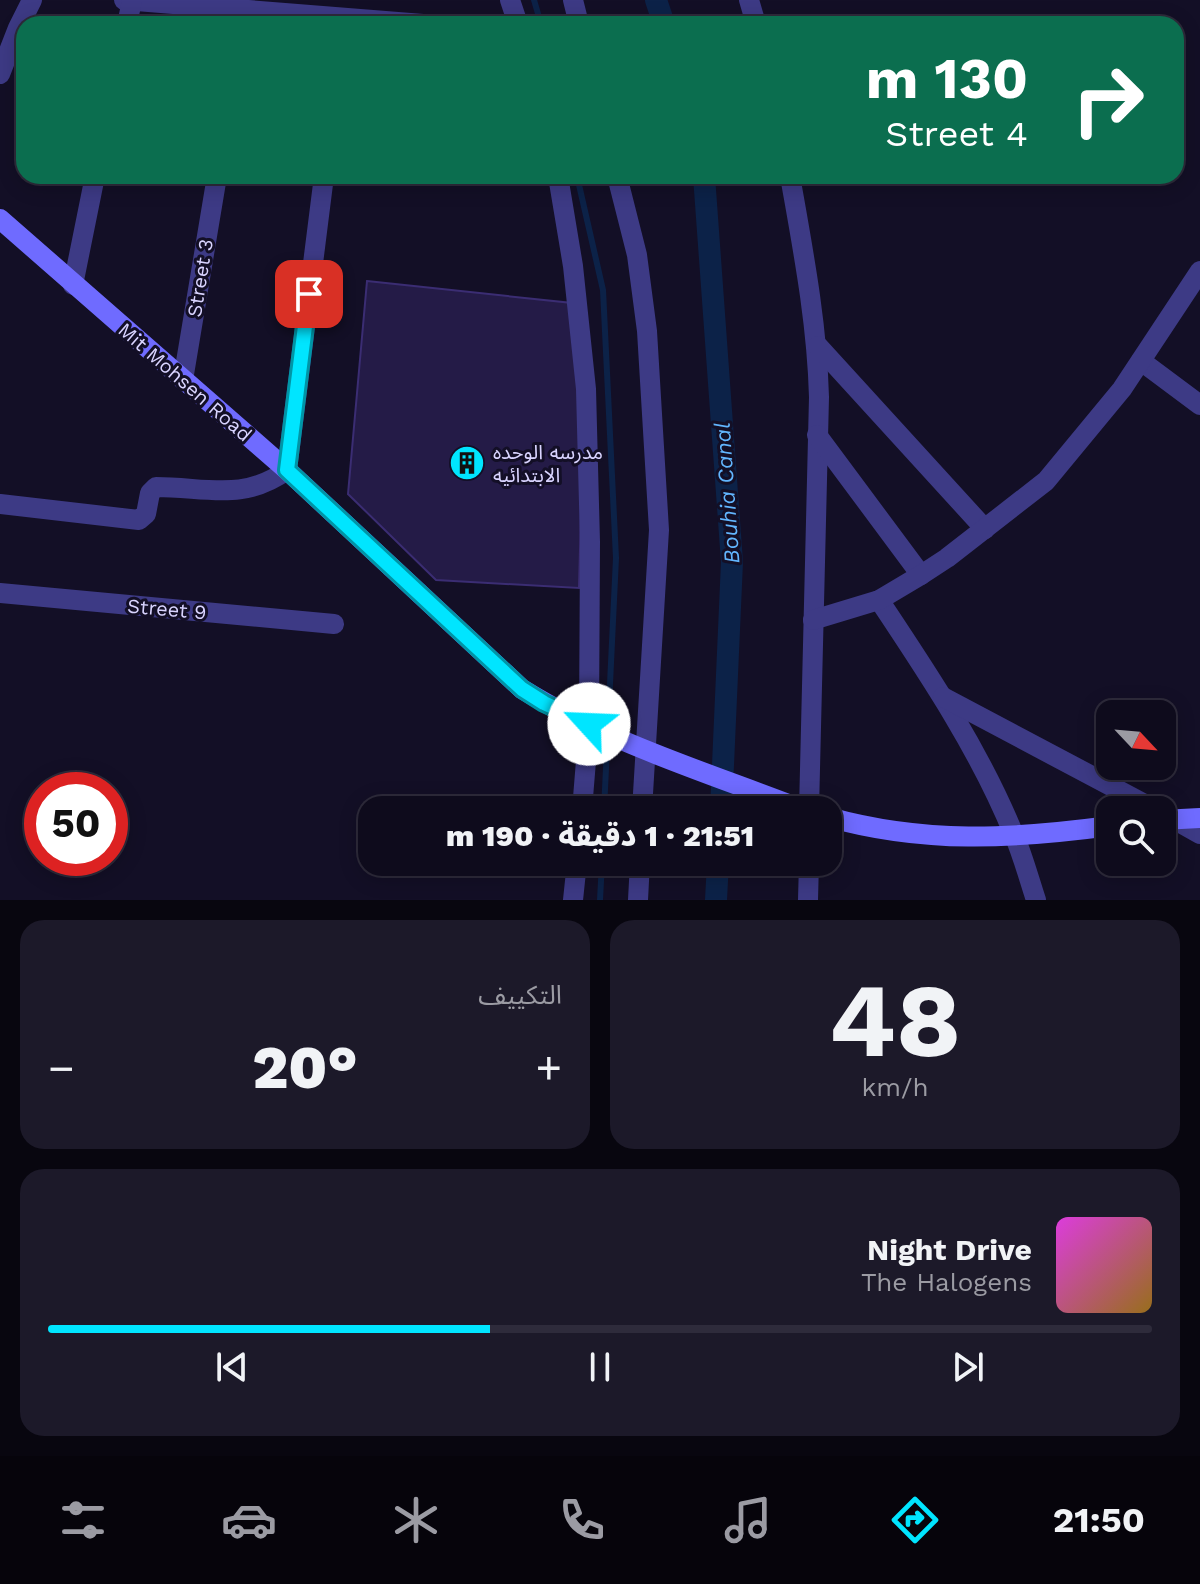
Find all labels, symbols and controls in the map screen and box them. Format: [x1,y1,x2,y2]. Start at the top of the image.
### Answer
text: 130 m [866,46,1028,112]
icon: right [1056,48,1160,152]
text: Street 4 [885,113,1028,155]
street label: Street 3 [182,237,218,319]
pin [275,260,343,328]
icon: arrive [287,272,331,316]
street label: Mit Mohsen Road [113,318,257,446]
water label: Bouhia Canal [710,421,744,565]
place label: مدرسه الوحده الابتدائيه [493,440,603,487]
building icon: مدرسه الوحده الابتدائيه [448,444,486,482]
street label: Street 9 [126,594,208,624]
position arrow [547,682,631,766]
north arrow [1096,700,1176,780]
map controls [1096,700,1176,876]
speed limit sign: 50 [24,772,128,876]
button: search [1096,796,1176,876]
text: 21:51 · 1 دقيقة · 190 m [446,818,754,853]
text: 48 [829,959,961,1081]
text: التكييف [478,980,562,1010]
text: 20° [252,1032,358,1103]
text: − [48,1042,75,1094]
text: + [535,1042,562,1094]
text: km/h [862,1072,929,1102]
text: Night Drive [867,1232,1032,1267]
text: The Halogens [861,1267,1032,1297]
icon: previous [210,1345,254,1389]
icon: pause [578,1345,622,1389]
icon: next [946,1345,990,1389]
icon: filters [55,1492,111,1548]
icon: car [221,1492,277,1548]
icon: climate [388,1492,444,1548]
icon: phone [554,1492,610,1548]
icon: music [720,1492,776,1548]
icon: directions [887,1492,943,1548]
text: 21:50 [1053,1499,1145,1541]

